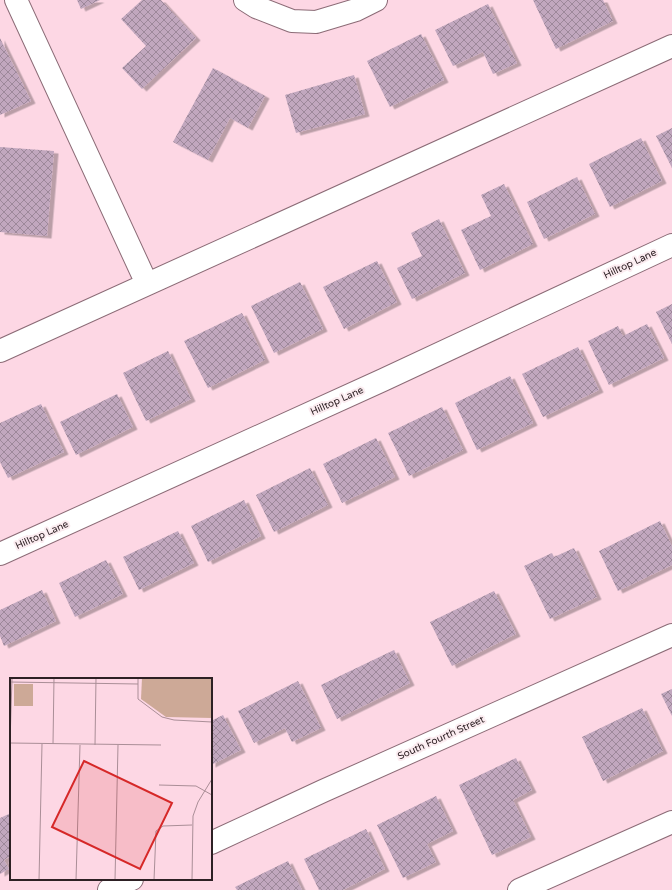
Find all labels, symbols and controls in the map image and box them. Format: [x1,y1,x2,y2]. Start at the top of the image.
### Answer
street label: Hilltop Lane [602,246,659,281]
street label: Hilltop Lane [309,384,366,418]
street label: Hilltop Lane [14,518,71,552]
inset map [10,678,212,880]
street label: South Fourth Street [396,713,486,763]

